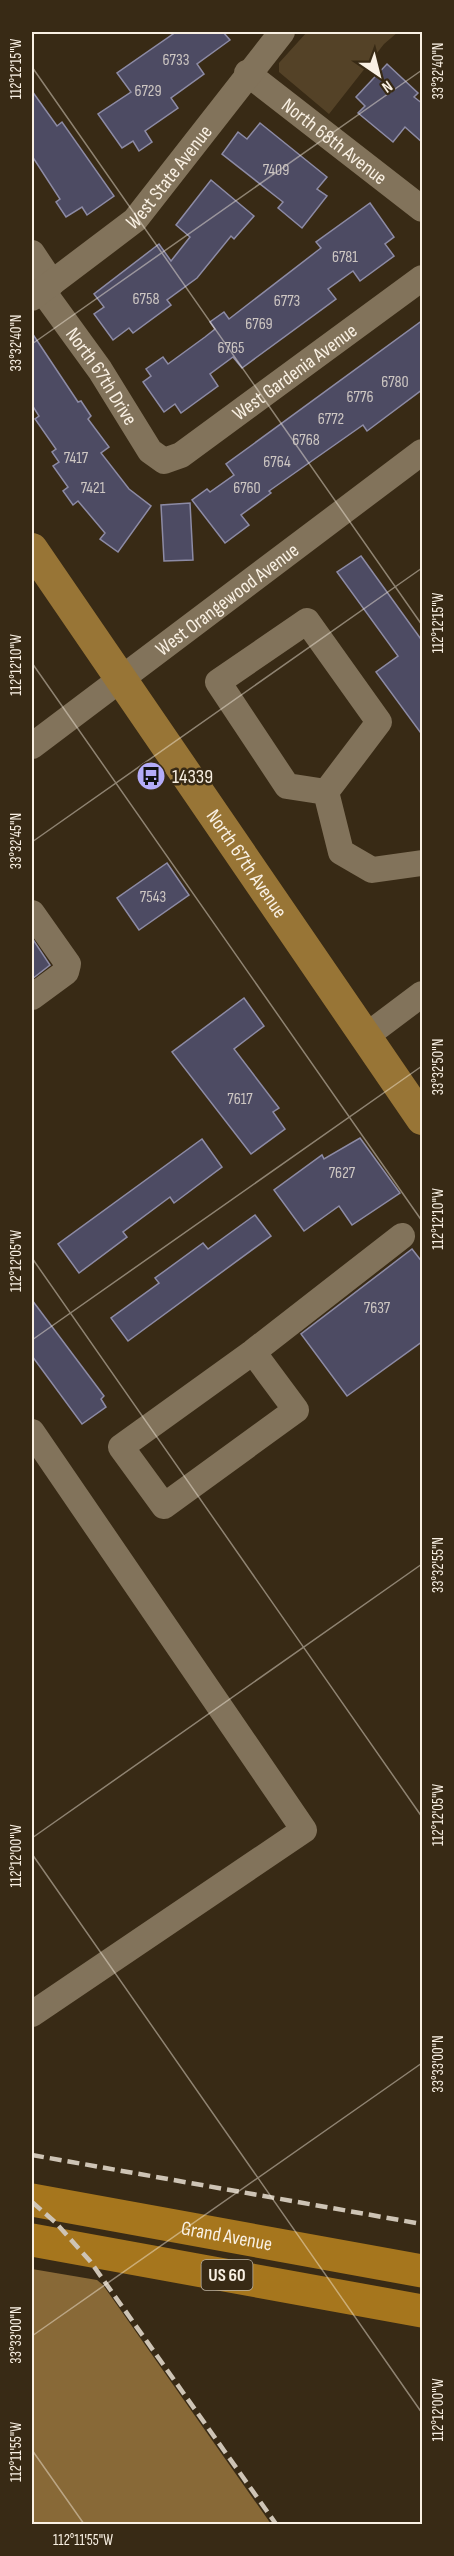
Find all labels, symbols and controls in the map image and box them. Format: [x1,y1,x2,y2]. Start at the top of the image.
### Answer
text: 112°12'15"W [7,38,26,99]
text: 33°32'40"N [429,43,448,99]
north arrow [349,45,409,105]
house number: 6733 [163,51,189,70]
text: N [378,76,396,96]
house number: 6729 [134,82,162,101]
street label: North 68th Avenue [277,94,391,190]
street label: West State Avenue [122,121,218,235]
house number: 7409 [263,161,289,180]
house number: 6781 [332,248,358,267]
house number: 6758 [133,290,159,309]
house number: 6773 [274,292,300,311]
text: 33°32'40"N [7,315,26,371]
house number: 6769 [245,315,273,334]
street label: West Gardenia Avenue [228,319,362,426]
street label: North 67th Drive [60,323,142,430]
house number: 6765 [218,339,244,358]
house number: 6780 [381,373,409,392]
house number: 6776 [347,388,373,407]
house number: 6772 [318,410,344,429]
house number: 6768 [292,431,320,450]
house number: 7417 [64,449,89,468]
house number: 6764 [263,453,291,472]
house number: 7421 [81,479,106,498]
house number: 6760 [233,479,261,498]
street label: West Orangewood Avenue [151,538,304,662]
text: 112°12'15"W [429,592,448,653]
text: 112°12'10"W [7,634,26,696]
bus stop icon: 14339 [135,760,167,792]
place label: 14339 [172,765,213,789]
street label: North 67th Avenue [201,805,292,923]
text: 33°32'45"N [7,813,26,869]
house number: 7543 [140,888,166,907]
text: 33°32'50"N [429,1039,448,1095]
house number: 7617 [227,1090,253,1109]
house number: 7627 [329,1164,356,1183]
text: 112°12'10"W [429,1188,448,1250]
text: 112°12'05"W [7,1230,26,1292]
house number: 7637 [364,1299,391,1318]
text: 33°32'55"N [429,1537,448,1593]
text: 112°12'05"W [429,1784,448,1846]
text: 112°12'00"W [7,1824,26,1887]
text: 33°33'00"N [429,2035,448,2093]
street label: Grand Avenue [179,2216,274,2257]
road number: US 60 [202,2260,252,2290]
text: 33°33'00"N [7,2306,26,2364]
text: 112°12'00"W [429,2378,448,2441]
text: 112°11'55"W [7,2422,26,2482]
text: 112°11'55"W [53,2531,113,2550]

